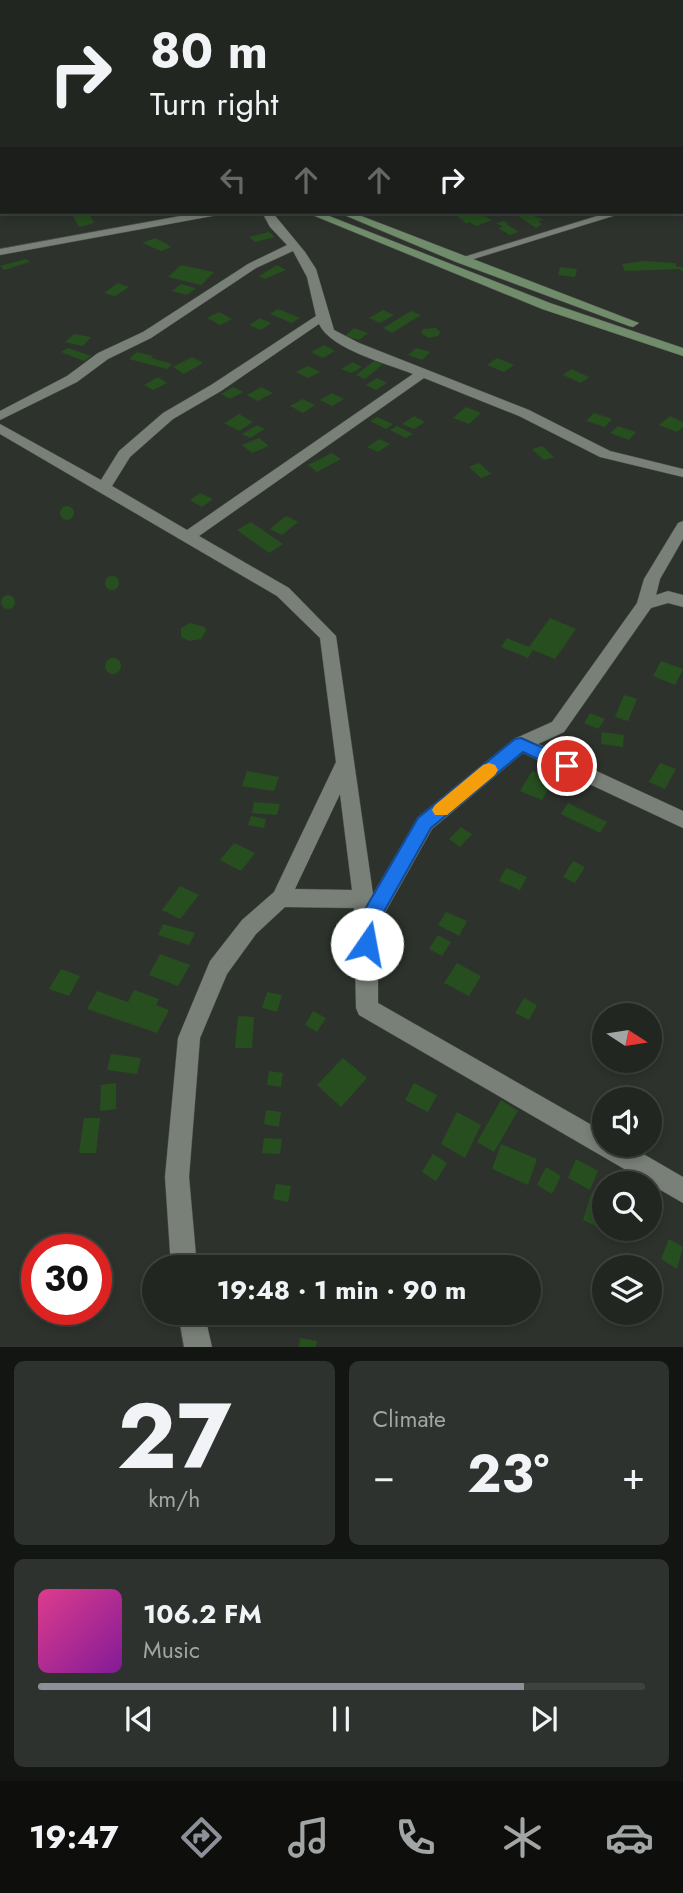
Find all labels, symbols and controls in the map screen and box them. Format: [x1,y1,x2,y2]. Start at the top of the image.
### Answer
text: 80 m [150,16,268,86]
icon: right [35,28,126,119]
text: Turn right [150,81,279,127]
icon: left [214,161,252,199]
icon: ahead [287,161,325,199]
icon: ahead [360,161,398,199]
icon: right [433,161,471,199]
pin [537,736,597,796]
icon: arrive [548,747,586,785]
position arrow [330,907,404,981]
north arrow [592,1003,662,1073]
map controls [592,1003,662,1325]
button: sound [592,1087,662,1157]
button: search [592,1171,662,1241]
speed limit sign: 30 [21,1234,112,1325]
button: layers [592,1255,662,1325]
text: 19:48 · 1 min · 90 m [217,1271,466,1309]
text: 27 [117,1371,232,1502]
text: Climate [373,1402,446,1436]
text: 23° [467,1436,549,1512]
text: − [373,1448,395,1503]
text: + [622,1448,645,1503]
text: km/h [148,1482,200,1516]
text: 106.2 FM [143,1595,262,1633]
text: Music [143,1633,200,1667]
icon: previous [120,1700,158,1738]
icon: pause [322,1700,360,1738]
icon: next [525,1700,563,1738]
icon: directions [177,1813,226,1862]
icon: music [284,1813,333,1862]
icon: phone [391,1813,440,1862]
icon: climate [498,1813,547,1862]
icon: car [605,1813,654,1862]
text: 19:47 [29,1814,119,1860]

